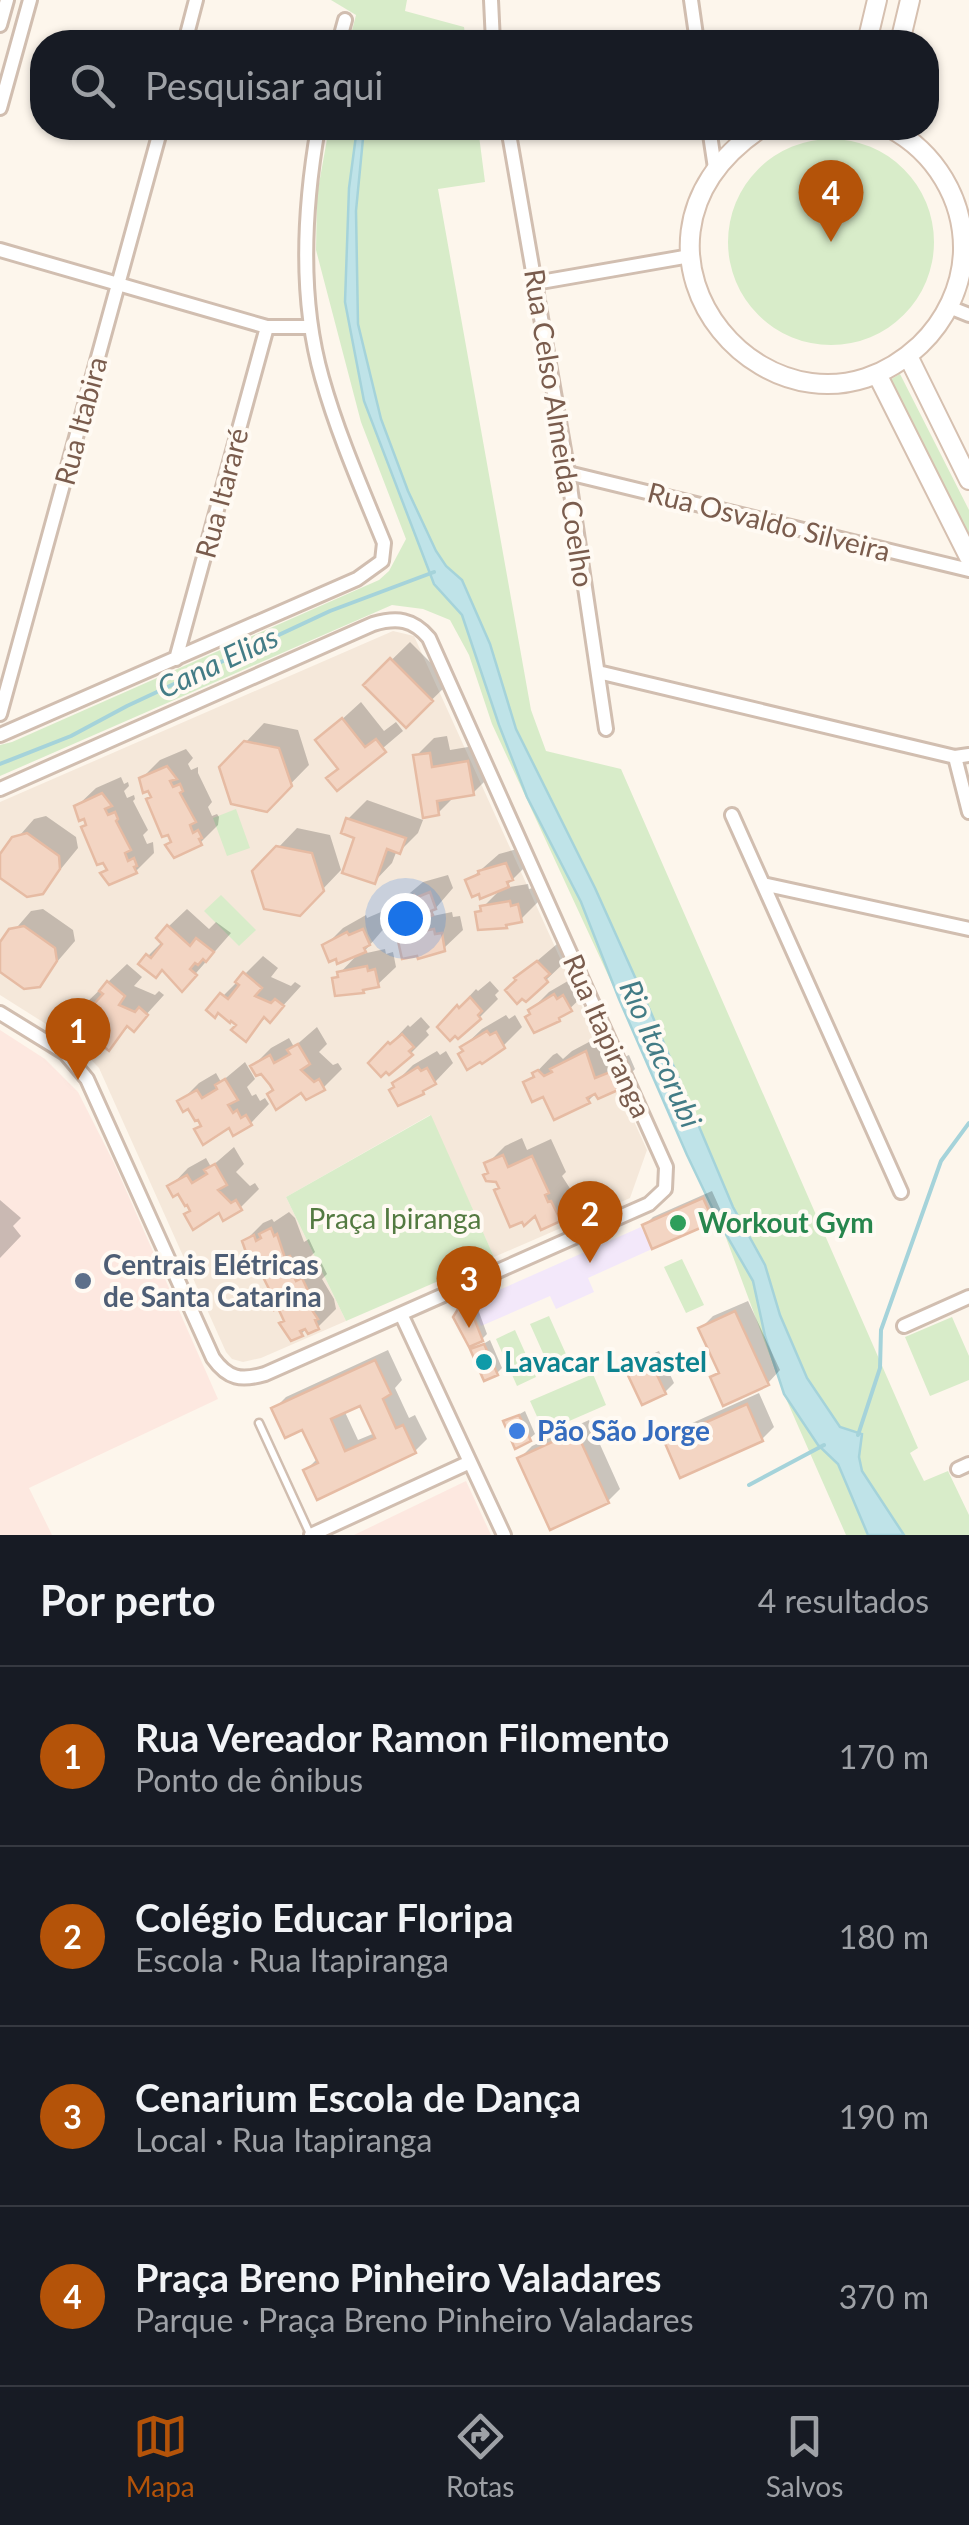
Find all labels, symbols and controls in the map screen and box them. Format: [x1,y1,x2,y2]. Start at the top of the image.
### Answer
search box [30,30,939,140]
icon: search [65,58,120,113]
text: Pesquisar aqui [145,62,384,108]
pin: 4 [798,160,864,242]
street label: Rua Celso Almeida Coelho [518,266,602,589]
street label: Rua Itabira [47,353,113,489]
street label: Rua Itararé [187,424,255,562]
street label: Rua Osvaldo Silveira [644,474,894,568]
water label: Cana Elias [151,618,283,705]
your location [380,893,431,944]
street label: Rua Itapiranga [557,949,659,1123]
water label: Rio Itacorubi [613,974,710,1133]
pin: 1 [46,998,110,1080]
pin: 2 [558,1180,622,1263]
park label: Praça Ipiranga [309,1201,481,1235]
place label: Workout Gym [698,1205,874,1239]
marker: Workout Gym [667,1212,689,1234]
pin: 3 [436,1246,502,1328]
place label: Centrais Elétricas de Santa Catarina [103,1247,322,1313]
marker: Centrais Elétricas de Santa Catarina [72,1270,94,1292]
place label: Lavacar Lavastel [504,1344,707,1378]
marker: Lavacar Lavastel [473,1351,495,1373]
place label: Pão São Jorge [537,1413,710,1447]
marker: Pão São Jorge [506,1420,528,1442]
text: Por perto [40,1575,216,1625]
text: 4 resultados [758,1581,929,1620]
text: Rua Vereador Ramon Filomento [135,1714,669,1760]
text: 1 [63,1737,82,1776]
text: 170 m [839,1737,929,1776]
text: Ponto de ônibus [135,1760,363,1799]
text: Colégio Educar Floripa [135,1894,514,1940]
text: 2 [63,1917,82,1956]
text: 180 m [839,1917,929,1956]
text: Escola · Rua Itapiranga [135,1940,449,1979]
text: Cenarium Escola de Dança [135,2074,581,2120]
text: 3 [63,2097,82,2136]
text: 190 m [839,2097,929,2136]
text: Local · Rua Itapiranga [135,2120,432,2159]
text: Praça Breno Pinheiro Valadares [135,2254,662,2300]
text: 4 [63,2277,82,2316]
text: 370 m [839,2277,929,2316]
text: Parque · Praça Breno Pinheiro Valadares [135,2300,694,2339]
tab: Mapa [126,2409,195,2503]
tab: Rotas [446,2409,514,2503]
tab: Salvos [766,2409,843,2503]

